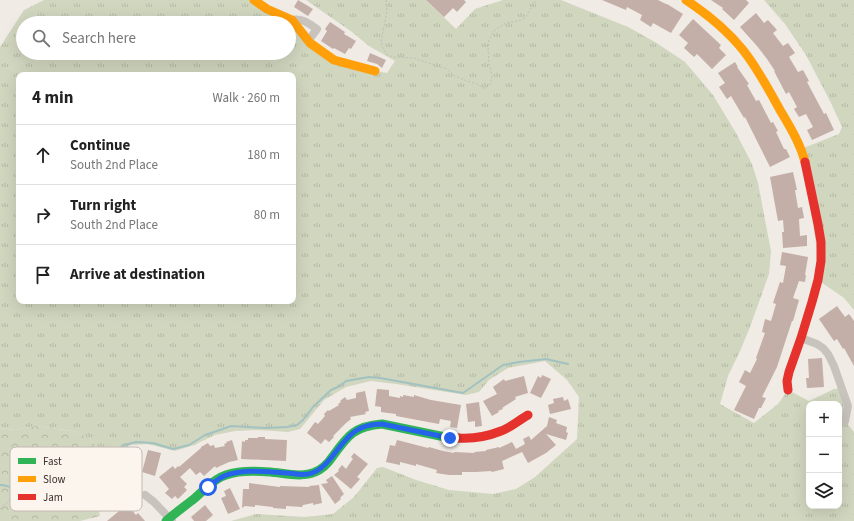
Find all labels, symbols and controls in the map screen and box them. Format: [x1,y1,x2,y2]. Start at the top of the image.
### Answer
search box [16,16,296,60]
icon: search [30,27,52,49]
text: Search here [62,28,136,49]
text: 4 min [32,86,73,110]
text: Walk · 260 m [212,89,280,107]
text: Continue [70,135,130,156]
icon: ahead [32,144,54,166]
text: 180 m [247,146,280,164]
text: South 2nd Place [70,156,158,174]
text: Turn right [70,195,136,216]
icon: right [32,204,54,226]
text: 80 m [254,206,280,224]
text: South 2nd Place [70,216,158,234]
icon: arrive [32,264,54,286]
text: Arrive at destination [70,264,205,285]
map controls [806,401,842,509]
button: + [806,401,842,437]
route end [441,429,459,447]
button: − [806,437,842,473]
legend [10,447,142,511]
text: Fast [43,454,62,469]
text: Slow [43,472,66,487]
button: layers [806,473,842,509]
route start [199,478,217,496]
text: Jam [43,490,63,505]

